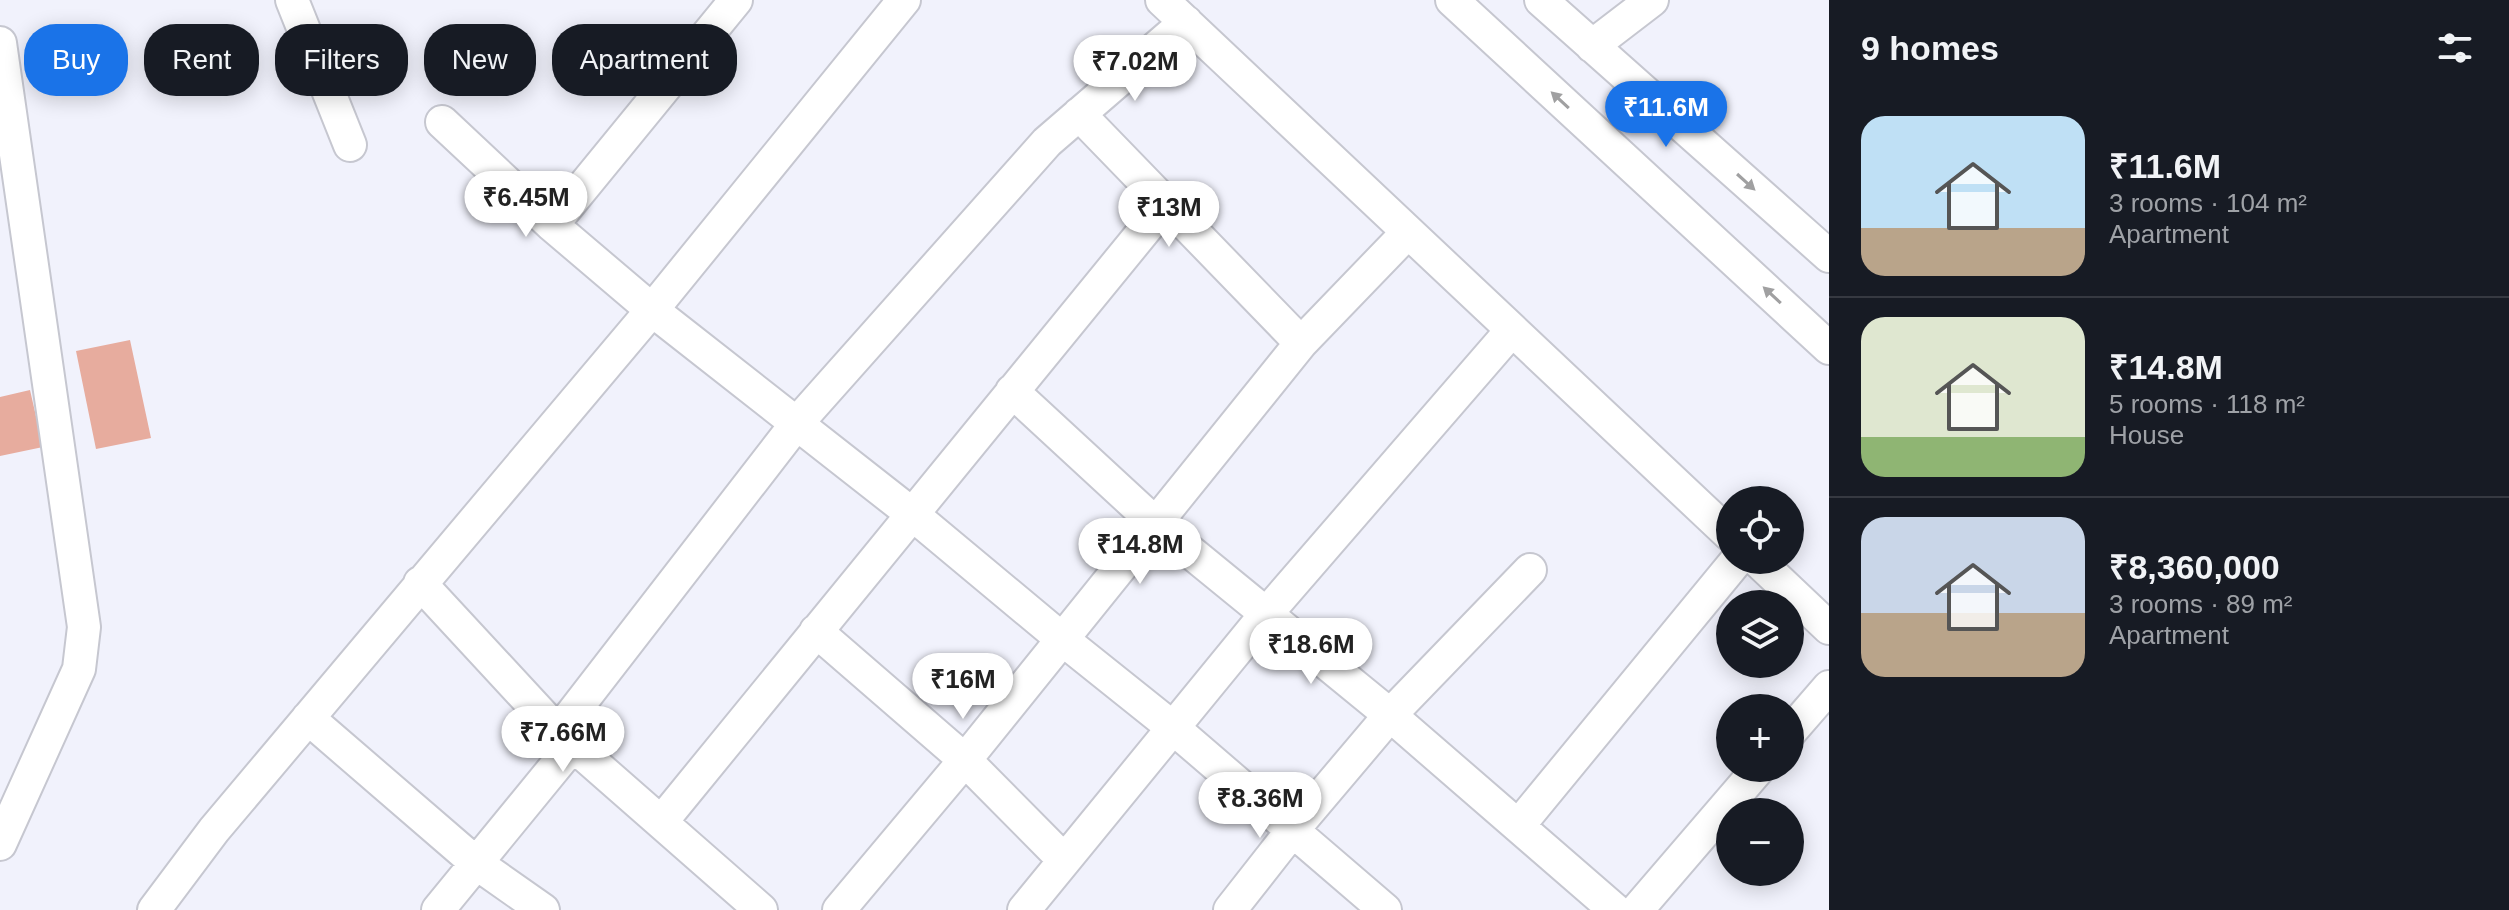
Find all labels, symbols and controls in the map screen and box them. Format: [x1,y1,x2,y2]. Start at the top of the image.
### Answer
chip: Buy [24,24,128,96]
chip: Rent [144,24,259,96]
chip: Filters [275,24,408,96]
chip: New [424,24,536,96]
chip: Apartment [552,24,737,96]
icon: filters [2433,26,2477,70]
text: 9 homes [1861,29,1999,67]
pin: ₹7.02M [1070,35,1200,103]
text: ₹7.02M [1091,46,1179,76]
pin: ₹11.6M [1601,81,1731,149]
one-way arrow [1551,91,1570,109]
text: ₹11.6M [1623,92,1709,122]
text: ₹11.6M [2109,147,2221,185]
icon: home [1925,148,2021,244]
pin: ₹6.45M [461,171,591,239]
one-way arrow [1735,173,1755,190]
pin: ₹13M [1122,181,1216,249]
text: ₹6.45M [482,182,570,212]
text: 3 rooms · 104 m² [2109,188,2307,218]
text: ₹13M [1136,192,1202,222]
text: Apartment [2109,219,2229,249]
one-way arrow [1762,286,1781,304]
text: ₹14.8M [2109,348,2223,386]
icon: home [1925,349,2021,445]
text: 5 rooms · 118 m² [2109,389,2305,419]
text: House [2109,420,2184,450]
map controls [1716,486,1804,886]
button: locate [1716,486,1804,574]
pin: ₹14.8M [1075,518,1205,586]
text: ₹14.8M [1096,529,1184,559]
text: ₹8,360,000 [2109,548,2280,586]
icon: home [1925,549,2021,645]
text: 3 rooms · 89 m² [2109,589,2293,619]
button: layers [1716,590,1804,678]
pin: ₹18.6M [1246,618,1376,686]
text: Apartment [2109,620,2229,650]
text: ₹18.6M [1267,629,1355,659]
pin: ₹16M [916,653,1010,721]
text: ₹16M [930,664,996,694]
button: + [1716,694,1804,782]
pin: ₹7.66M [498,706,628,774]
text: ₹7.66M [519,717,607,747]
pin: ₹8.36M [1195,772,1325,840]
text: ₹8.36M [1216,783,1304,813]
button: − [1716,798,1804,886]

